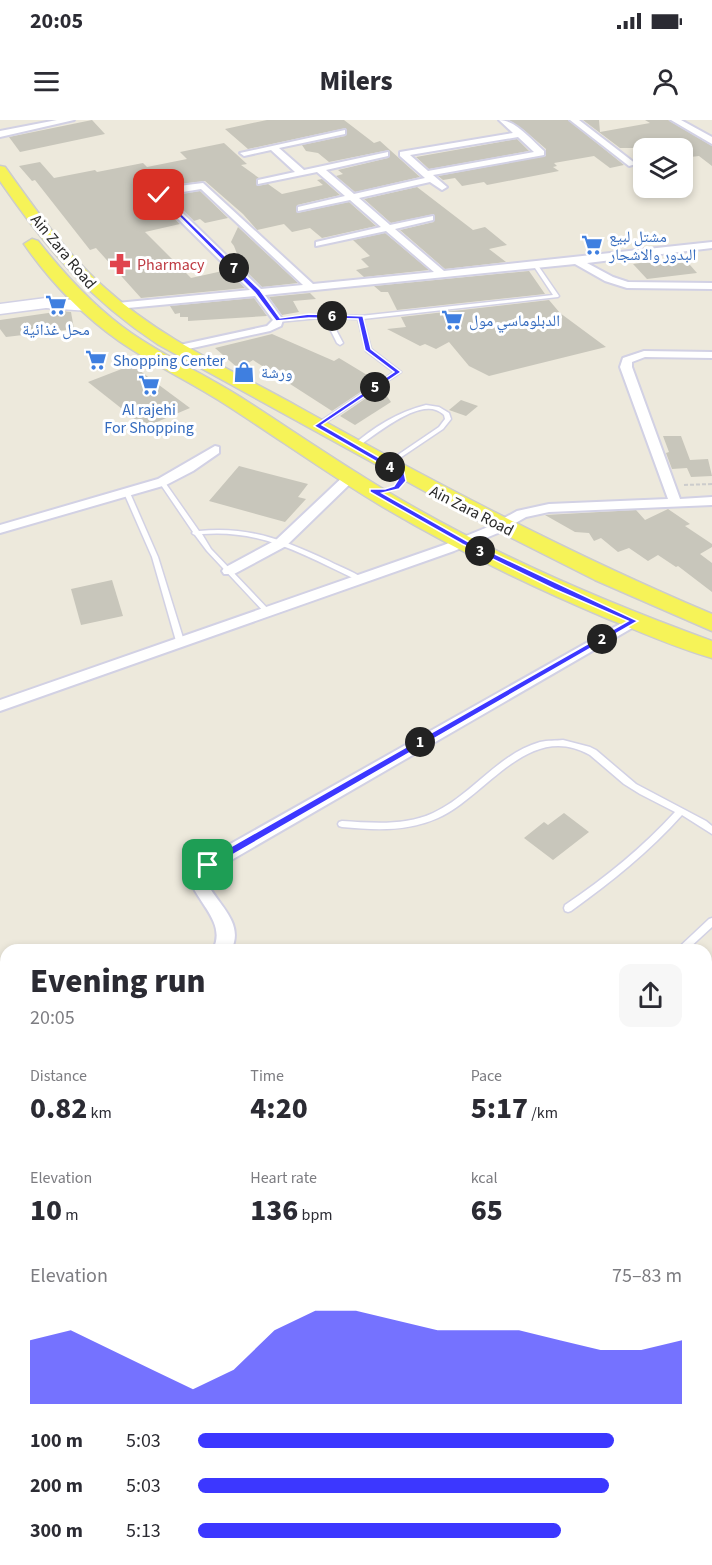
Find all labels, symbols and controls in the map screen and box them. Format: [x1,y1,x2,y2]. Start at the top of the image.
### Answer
text: 20:05 [30,5,83,37]
text: Milers [319,62,393,101]
icon: menu [30,65,63,98]
icon: person [649,65,682,98]
map controls [633,138,693,198]
button: layers [633,138,693,198]
pin [133,169,184,220]
icon: check [142,178,175,211]
street label: Ain Zara Road [25,209,101,294]
place label: مشتل لبيع البدور والاشجار [608,226,696,266]
supermarket icon: مشتل لبيع البدور والاشجار [580,233,604,257]
pharmacy icon: Pharmacy [108,252,132,276]
pin: 7 [219,253,249,283]
place label: Pharmacy [137,254,205,276]
text: 7 [230,257,238,279]
supermarket icon: محل غذائية [44,293,68,317]
pin: 6 [317,301,347,331]
text: 6 [328,305,336,327]
supermarket icon: الدبلوماسي مول [440,308,464,332]
place label: الدبلوماسي مول [469,310,560,333]
place label: محل غذائية [22,319,90,341]
supermarket icon: Shopping Center [84,348,108,372]
place label: Shopping Center [113,350,226,372]
shop icon: ورشة [232,360,256,384]
place label: ورشة [261,362,292,384]
pin: 5 [360,372,390,402]
supermarket icon: Al rajehi For Shopping [137,373,161,397]
text: 5 [371,376,379,398]
place label: Al rajehi For Shopping [104,399,194,439]
pin: 4 [375,452,405,482]
text: 4 [386,456,394,478]
street label: Ain Zara Road [426,480,517,542]
pin: 3 [465,536,495,566]
text: 3 [476,540,484,562]
pin: 2 [587,624,617,654]
text: 2 [598,628,606,650]
pin: 1 [405,727,435,757]
text: 1 [416,731,424,753]
pin [182,839,233,890]
icon: arrive [191,848,224,881]
text: Evening run [30,958,206,1005]
button: share [619,964,682,1027]
text: 20:05 [30,1004,75,1032]
text: Distance [30,1065,87,1087]
text: Time [250,1065,284,1087]
text: Pace [471,1065,502,1087]
text: 0.82 [30,1087,87,1130]
text: 4:20 [250,1087,308,1130]
text: 5:17 [471,1087,528,1130]
text: km [87,1102,112,1124]
text: /km [528,1102,558,1124]
text: Elevation [30,1167,92,1189]
text: Heart rate [250,1167,317,1189]
text: kcal [471,1167,498,1189]
text: 10 [30,1189,62,1232]
text: 136 [250,1189,298,1232]
text: 65 [471,1189,503,1232]
text: m [62,1204,79,1226]
text: bpm [298,1204,333,1226]
text: Elevation [30,1262,108,1290]
text: 75–83 m [612,1262,682,1290]
text: 100 m [30,1427,83,1455]
text: 5:03 [126,1427,161,1455]
text: 200 m [30,1472,83,1500]
text: 5:03 [126,1472,161,1500]
text: 300 m [30,1517,83,1545]
text: 5:13 [126,1517,161,1545]

